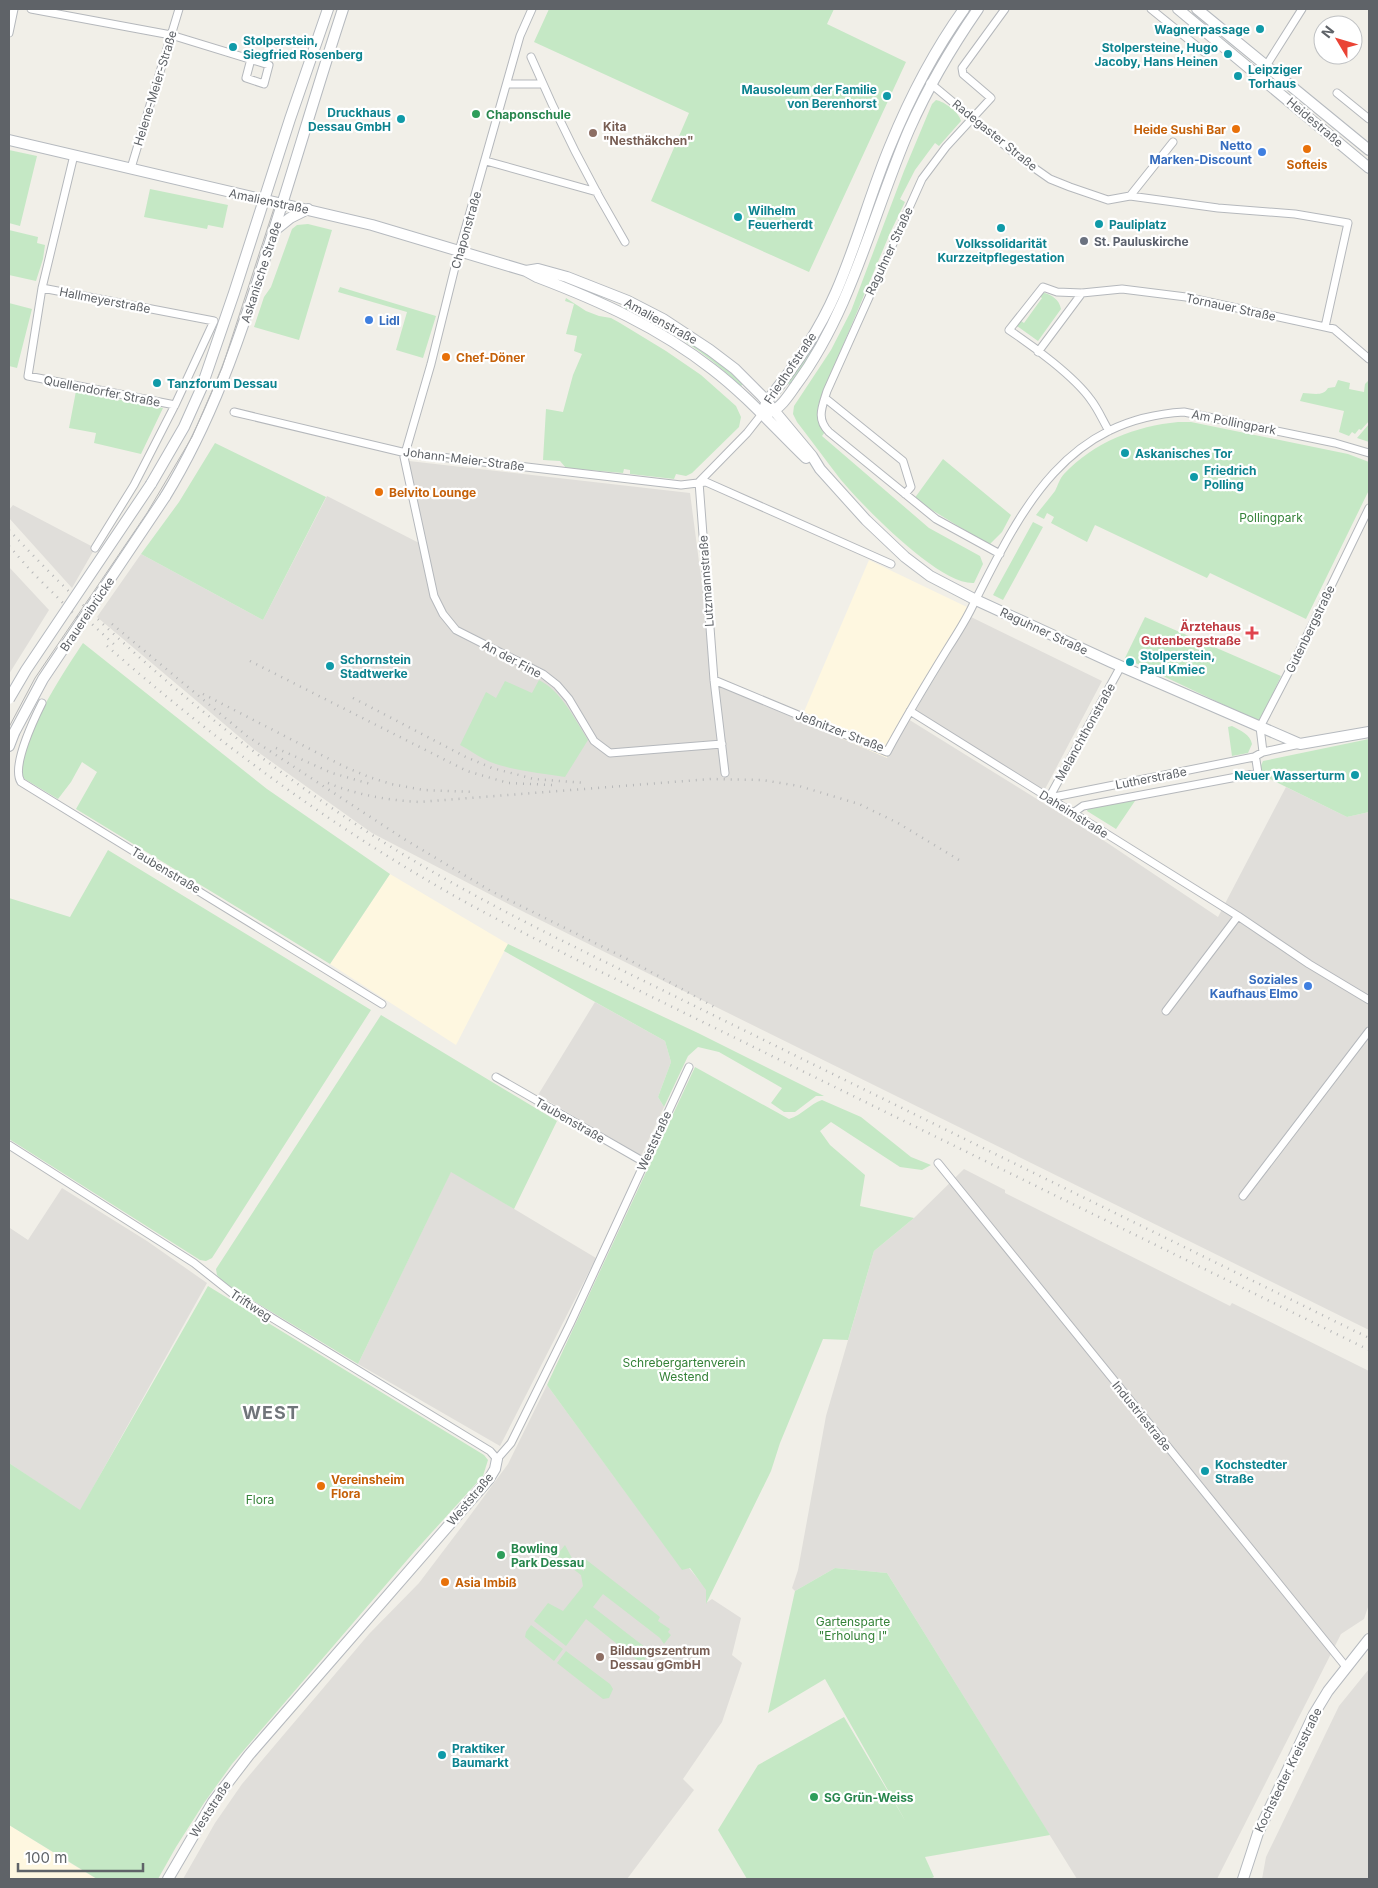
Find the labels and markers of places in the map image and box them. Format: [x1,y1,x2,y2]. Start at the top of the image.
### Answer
place label: Wagnerpassage [1154,22,1250,37]
marker: Wagnerpassage [1254,23,1266,35]
place label: Stolperstein, Siegfried Rosenberg [243,33,363,62]
place label: Stolpersteine, Hugo Jacoby, Hans Heinen [1095,40,1218,69]
marker: Stolperstein, Siegfried Rosenberg [227,41,239,53]
marker: Stolpersteine, Hugo Jacoby, Hans Heinen [1222,48,1234,60]
place label: Leipziger Torhaus [1248,62,1302,91]
marker: Leipziger Torhaus [1232,70,1244,82]
place label: Mausoleum der Familie von Berenhorst [742,82,878,111]
marker: Mausoleum der Familie von Berenhorst [881,90,893,102]
place label: Druckhaus Dessau GmbH [308,105,391,134]
place label: Chaponschule [486,107,571,122]
marker: Chaponschule [470,108,482,120]
marker: Druckhaus Dessau GmbH [395,113,407,125]
place label: Kita "Nesthäkchen" [603,119,694,148]
place label: Heide Sushi Bar [1134,122,1226,137]
marker: Heide Sushi Bar [1230,123,1242,135]
marker: Kita "Nesthäkchen" [587,127,599,139]
place label: Netto Marken-Discount [1149,138,1253,167]
marker: Softeis [1301,143,1313,155]
marker: Netto Marken-Discount [1256,146,1268,158]
place label: Softeis [1287,157,1328,172]
place label: Wilhelm Feuerherdt [748,203,813,232]
marker: Wilhelm Feuerherdt [732,211,744,223]
place label: Pauliplatz [1109,217,1167,232]
marker: Pauliplatz [1093,218,1105,230]
marker: Volkssolidarität Kurzzeitpflegestation [995,222,1007,234]
place label: St. Pauluskirche [1094,234,1189,249]
marker: St. Pauluskirche [1078,235,1090,247]
place label: Volkssolidarität Kurzzeitpflegestation [938,236,1064,265]
place label: Lidl [379,313,400,328]
marker: Lidl [363,314,375,326]
place label: Chef-Döner [456,350,525,365]
marker: Chef-Döner [440,351,452,363]
place label: Tanzforum Dessau [167,376,277,391]
marker: Tanzforum Dessau [151,377,163,389]
place label: Askanisches Tor [1135,446,1233,461]
marker: Askanisches Tor [1119,447,1131,459]
place label: Friedrich Polling [1204,463,1257,492]
marker: Friedrich Polling [1188,471,1200,483]
place label: Belvito Lounge [389,485,476,500]
marker: Belvito Lounge [373,486,385,498]
place label: Ärztehaus Gutenbergstraße [1141,619,1241,648]
marker: Ärztehaus Gutenbergstraße [1245,626,1259,640]
place label: Stolperstein, Paul Kmiec [1140,648,1215,677]
place label: Schornstein Stadtwerke [340,652,411,681]
marker: Stolperstein, Paul Kmiec [1124,656,1136,668]
marker: Schornstein Stadtwerke [324,660,336,672]
place label: Neuer Wasserturm [1234,768,1345,783]
marker: Neuer Wasserturm [1349,769,1361,781]
place label: Soziales Kaufhaus Elmo [1210,972,1298,1001]
marker: Soziales Kaufhaus Elmo [1302,980,1314,992]
place label: Kochstedter Straße [1215,1457,1287,1486]
marker: Kochstedter Straße [1199,1465,1211,1477]
place label: Vereinsheim Flora [331,1472,404,1501]
marker: Vereinsheim Flora [315,1480,327,1492]
place label: Bowling Park Dessau [511,1541,584,1570]
marker: Bowling Park Dessau [495,1549,507,1561]
place label: Asia Imbiß [455,1575,517,1590]
marker: Asia Imbiß [439,1576,451,1588]
place label: Bildungszentrum Dessau gGmbH [610,1643,710,1672]
marker: Bildungszentrum Dessau gGmbH [594,1651,606,1663]
place label: Praktiker Baumarkt [452,1741,509,1770]
marker: Praktiker Baumarkt [436,1749,448,1761]
place label: SG Grün-Weiss [824,1790,914,1805]
marker: SG Grün-Weiss [808,1791,820,1803]

